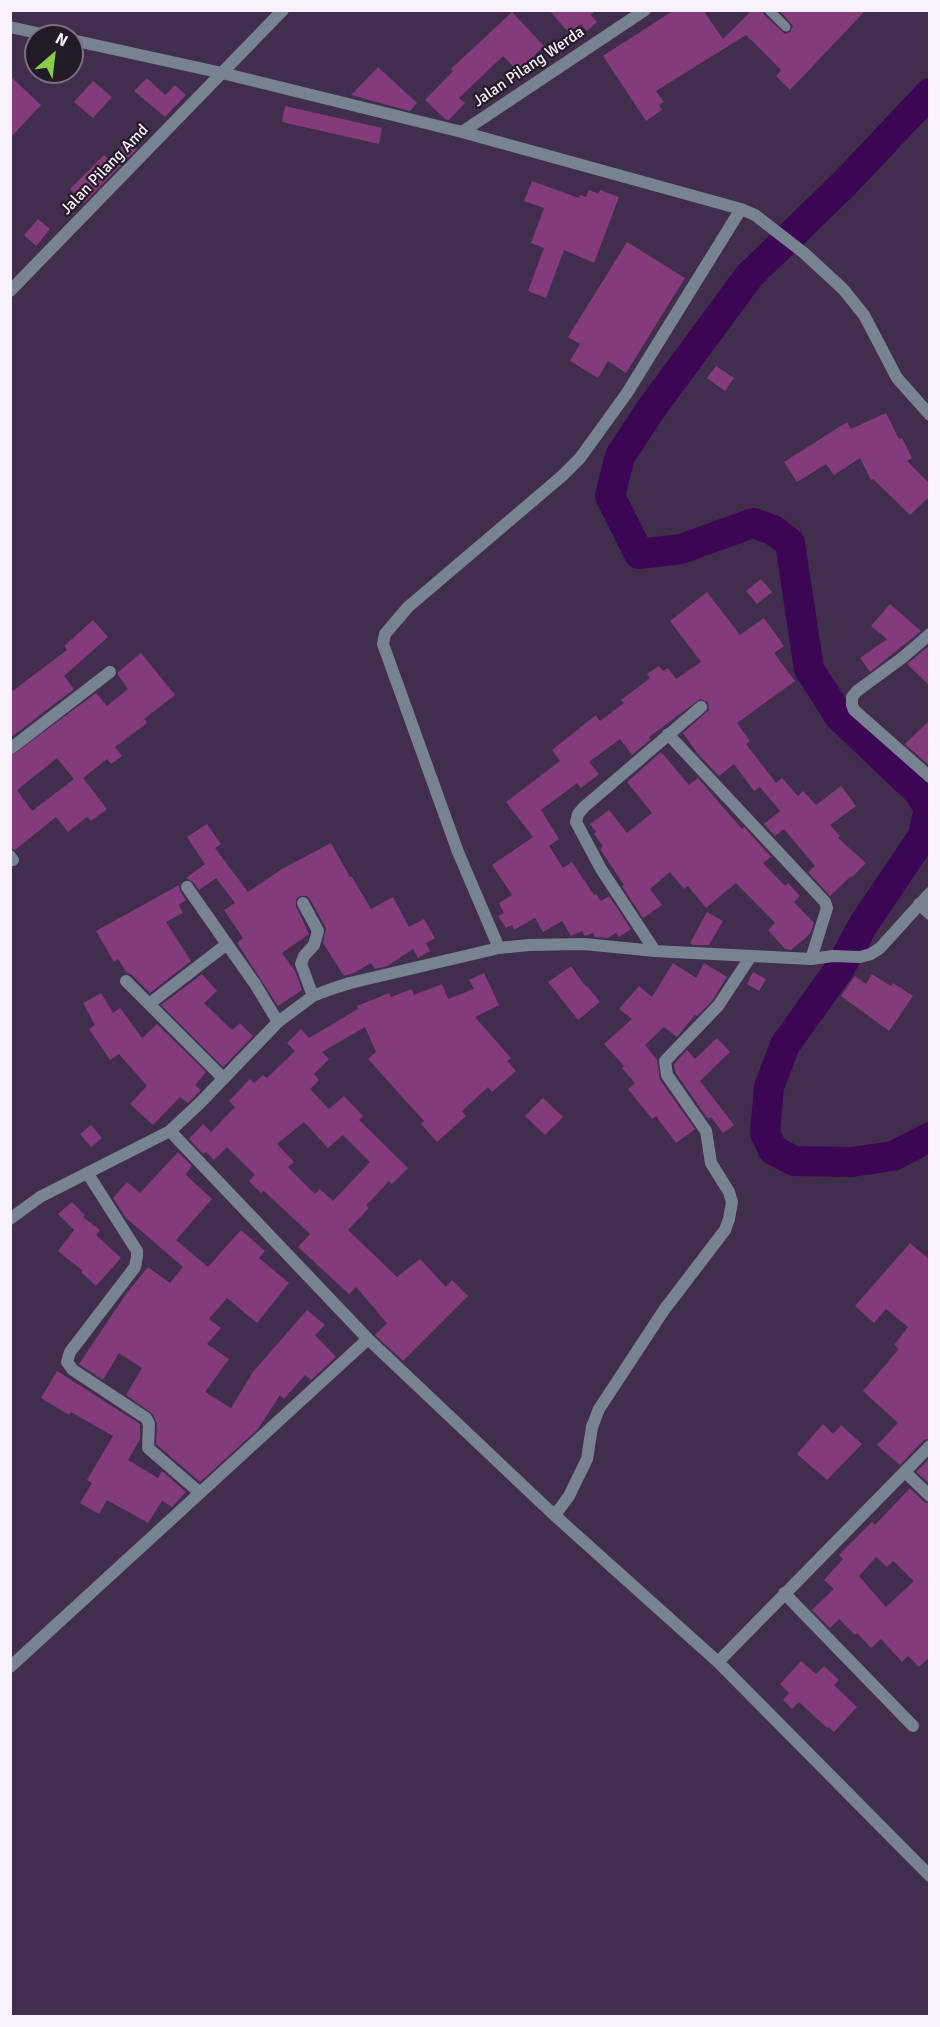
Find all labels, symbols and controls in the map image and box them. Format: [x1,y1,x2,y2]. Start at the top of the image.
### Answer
street label: Jalan Pilang Werda [470,23,588,111]
north arrow [24,24,84,84]
text: N [52,28,71,51]
street label: Jalan Pilang Amd [57,121,153,219]

